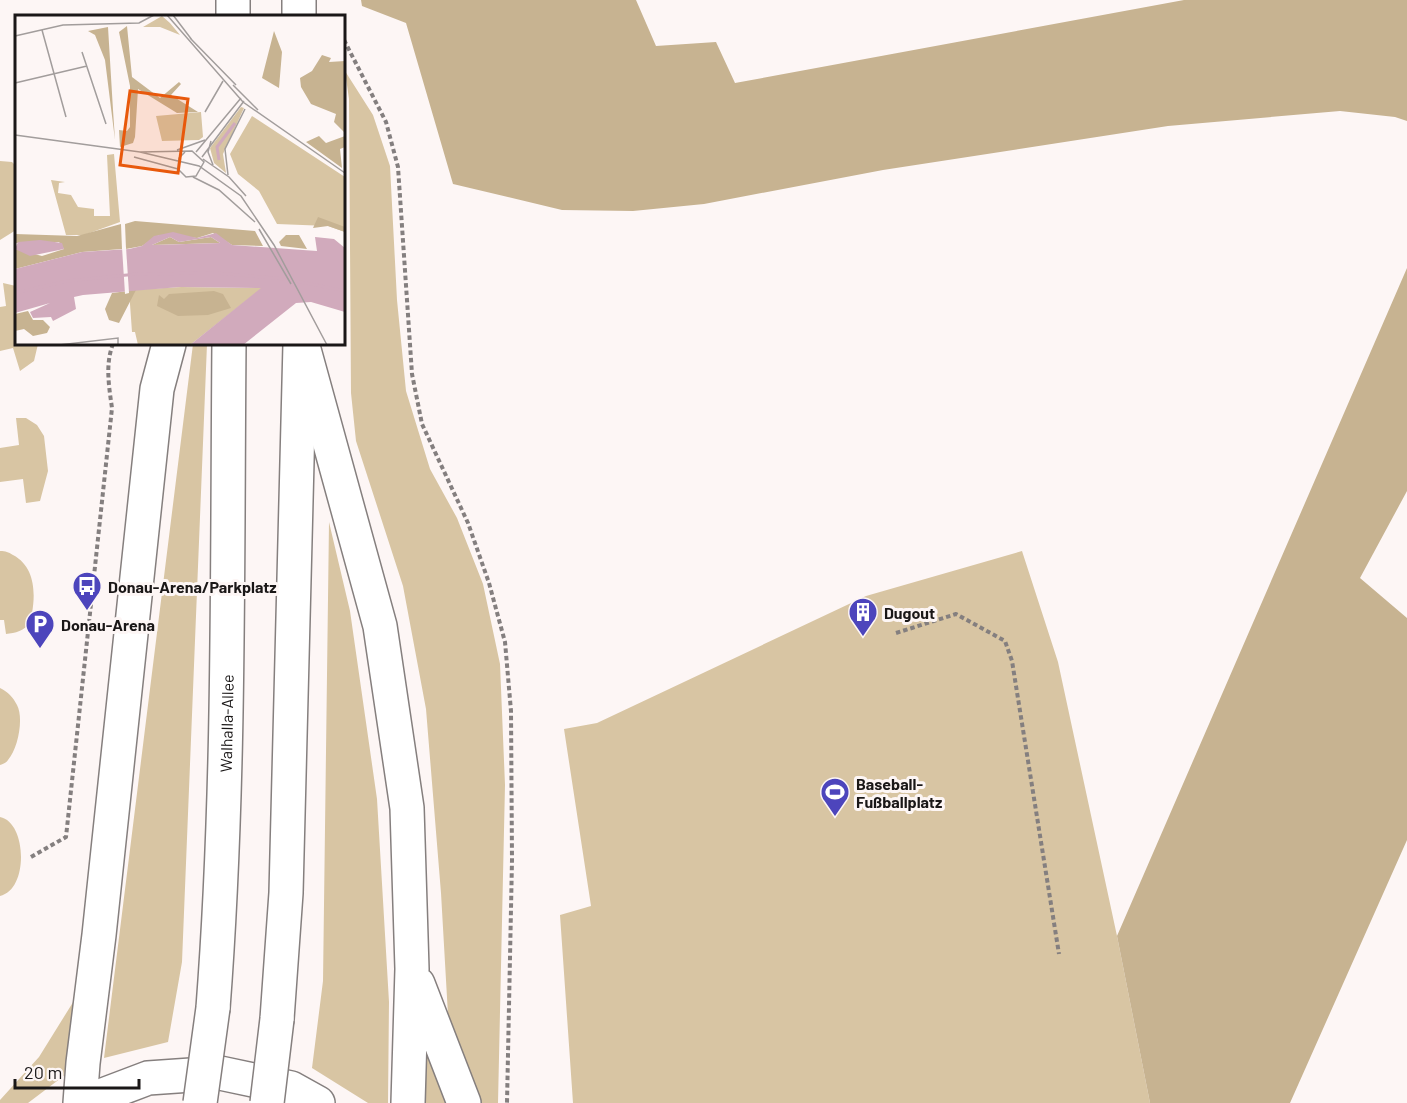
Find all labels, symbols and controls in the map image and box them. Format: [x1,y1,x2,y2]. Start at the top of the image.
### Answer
inset map [15,15,345,345]
bus stop icon: Donau-Arena/Parkplatz [71,570,103,612]
place label: Donau-Arena/Parkplatz [108,577,277,596]
building icon: Dugout [847,596,879,638]
place label: Dugout [884,603,935,622]
parking icon: Donau-Arena [24,608,56,650]
place label: Donau-Arena [61,615,155,634]
street label: Walhalla-Allee [215,674,236,773]
place label: Baseball- Fußballplatz [856,774,942,811]
sports icon: Baseball- Fußballplatz [819,776,851,818]
scale bar [15,1052,140,1090]
text: 20 m [24,1061,62,1083]

